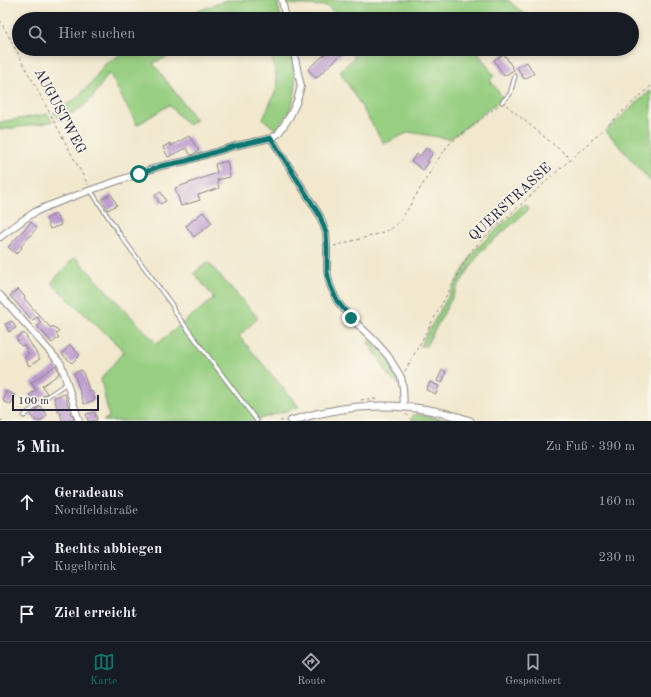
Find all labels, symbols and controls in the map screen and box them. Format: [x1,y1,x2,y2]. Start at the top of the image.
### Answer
search box [12,12,639,56]
icon: search [26,23,48,45]
text: Hier suchen [58,27,135,42]
street label: AUGUSTWEG [32,66,88,156]
street label: QUERSTRASSE [466,160,554,244]
route start [130,165,148,183]
route end [342,309,360,327]
scale bar [12,393,99,412]
text: 100 m [18,396,49,407]
text: 5 Min. [16,439,65,456]
text: Zu Fuß · 390 m [546,440,635,453]
text: Geradeaus [54,486,123,501]
icon: ahead [16,491,38,513]
text: 160 m [598,495,635,508]
text: Nordfeldstraße [54,504,138,517]
text: Rechts abbiegen [54,542,162,557]
icon: right [16,547,38,569]
text: 230 m [598,551,635,564]
text: Kugelbrink [54,560,117,573]
icon: arrive [16,603,38,625]
text: Ziel erreicht [54,606,137,621]
tab: Karte [90,651,117,689]
tab: Route [297,651,325,689]
tab: Gespeichert [505,651,561,689]

